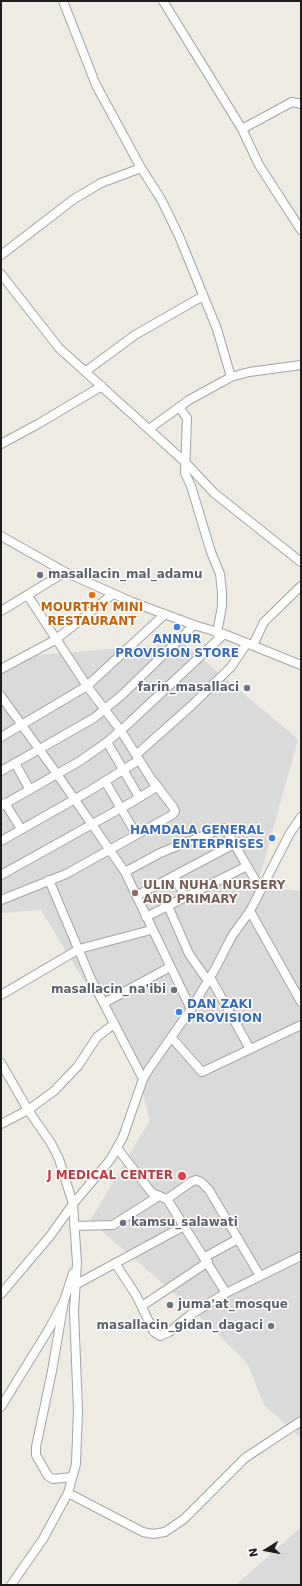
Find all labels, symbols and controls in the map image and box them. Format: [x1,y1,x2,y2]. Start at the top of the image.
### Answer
place label: masallacin_mal_adamu [48,568,202,582]
marker: masallacin_mal_adamu [35,570,45,580]
marker: MOURTHY MINI RESTAURANT [87,590,97,600]
place label: MOURTHY MINI RESTAURANT [41,601,143,629]
marker: ANNUR PROVISION STORE [172,622,182,632]
place label: ANNUR PROVISION STORE [115,633,239,661]
place label: farin_masallaci [138,681,239,695]
marker: farin_masallaci [242,683,252,693]
place label: HAMDALA GENERAL ENTERPRISES [130,824,264,852]
marker: HAMDALA GENERAL ENTERPRISES [267,833,277,843]
place label: ULIN NUHA NURSERY AND PRIMARY [143,879,286,907]
marker: ULIN NUHA NURSERY AND PRIMARY [130,888,140,898]
place label: masallacin_na'ibi [51,983,166,997]
marker: masallacin_na'ibi [169,985,179,995]
place label: DAN ZAKI PROVISION [187,998,262,1026]
marker: DAN ZAKI PROVISION [174,1007,184,1017]
place label: J MEDICAL CENTER [47,1169,173,1183]
marker: J MEDICAL CENTER [176,1170,188,1182]
place label: kamsu_salawati [131,1216,238,1230]
marker: kamsu_salawati [118,1218,128,1228]
place label: juma'at_mosque [178,1298,288,1312]
marker: juma'at_mosque [165,1300,175,1310]
place label: masallacin_gidan_dagaci [97,1319,263,1333]
marker: masallacin_gidan_dagaci [266,1321,276,1331]
north arrow [246,1530,286,1570]
text: N [246,1547,261,1558]

